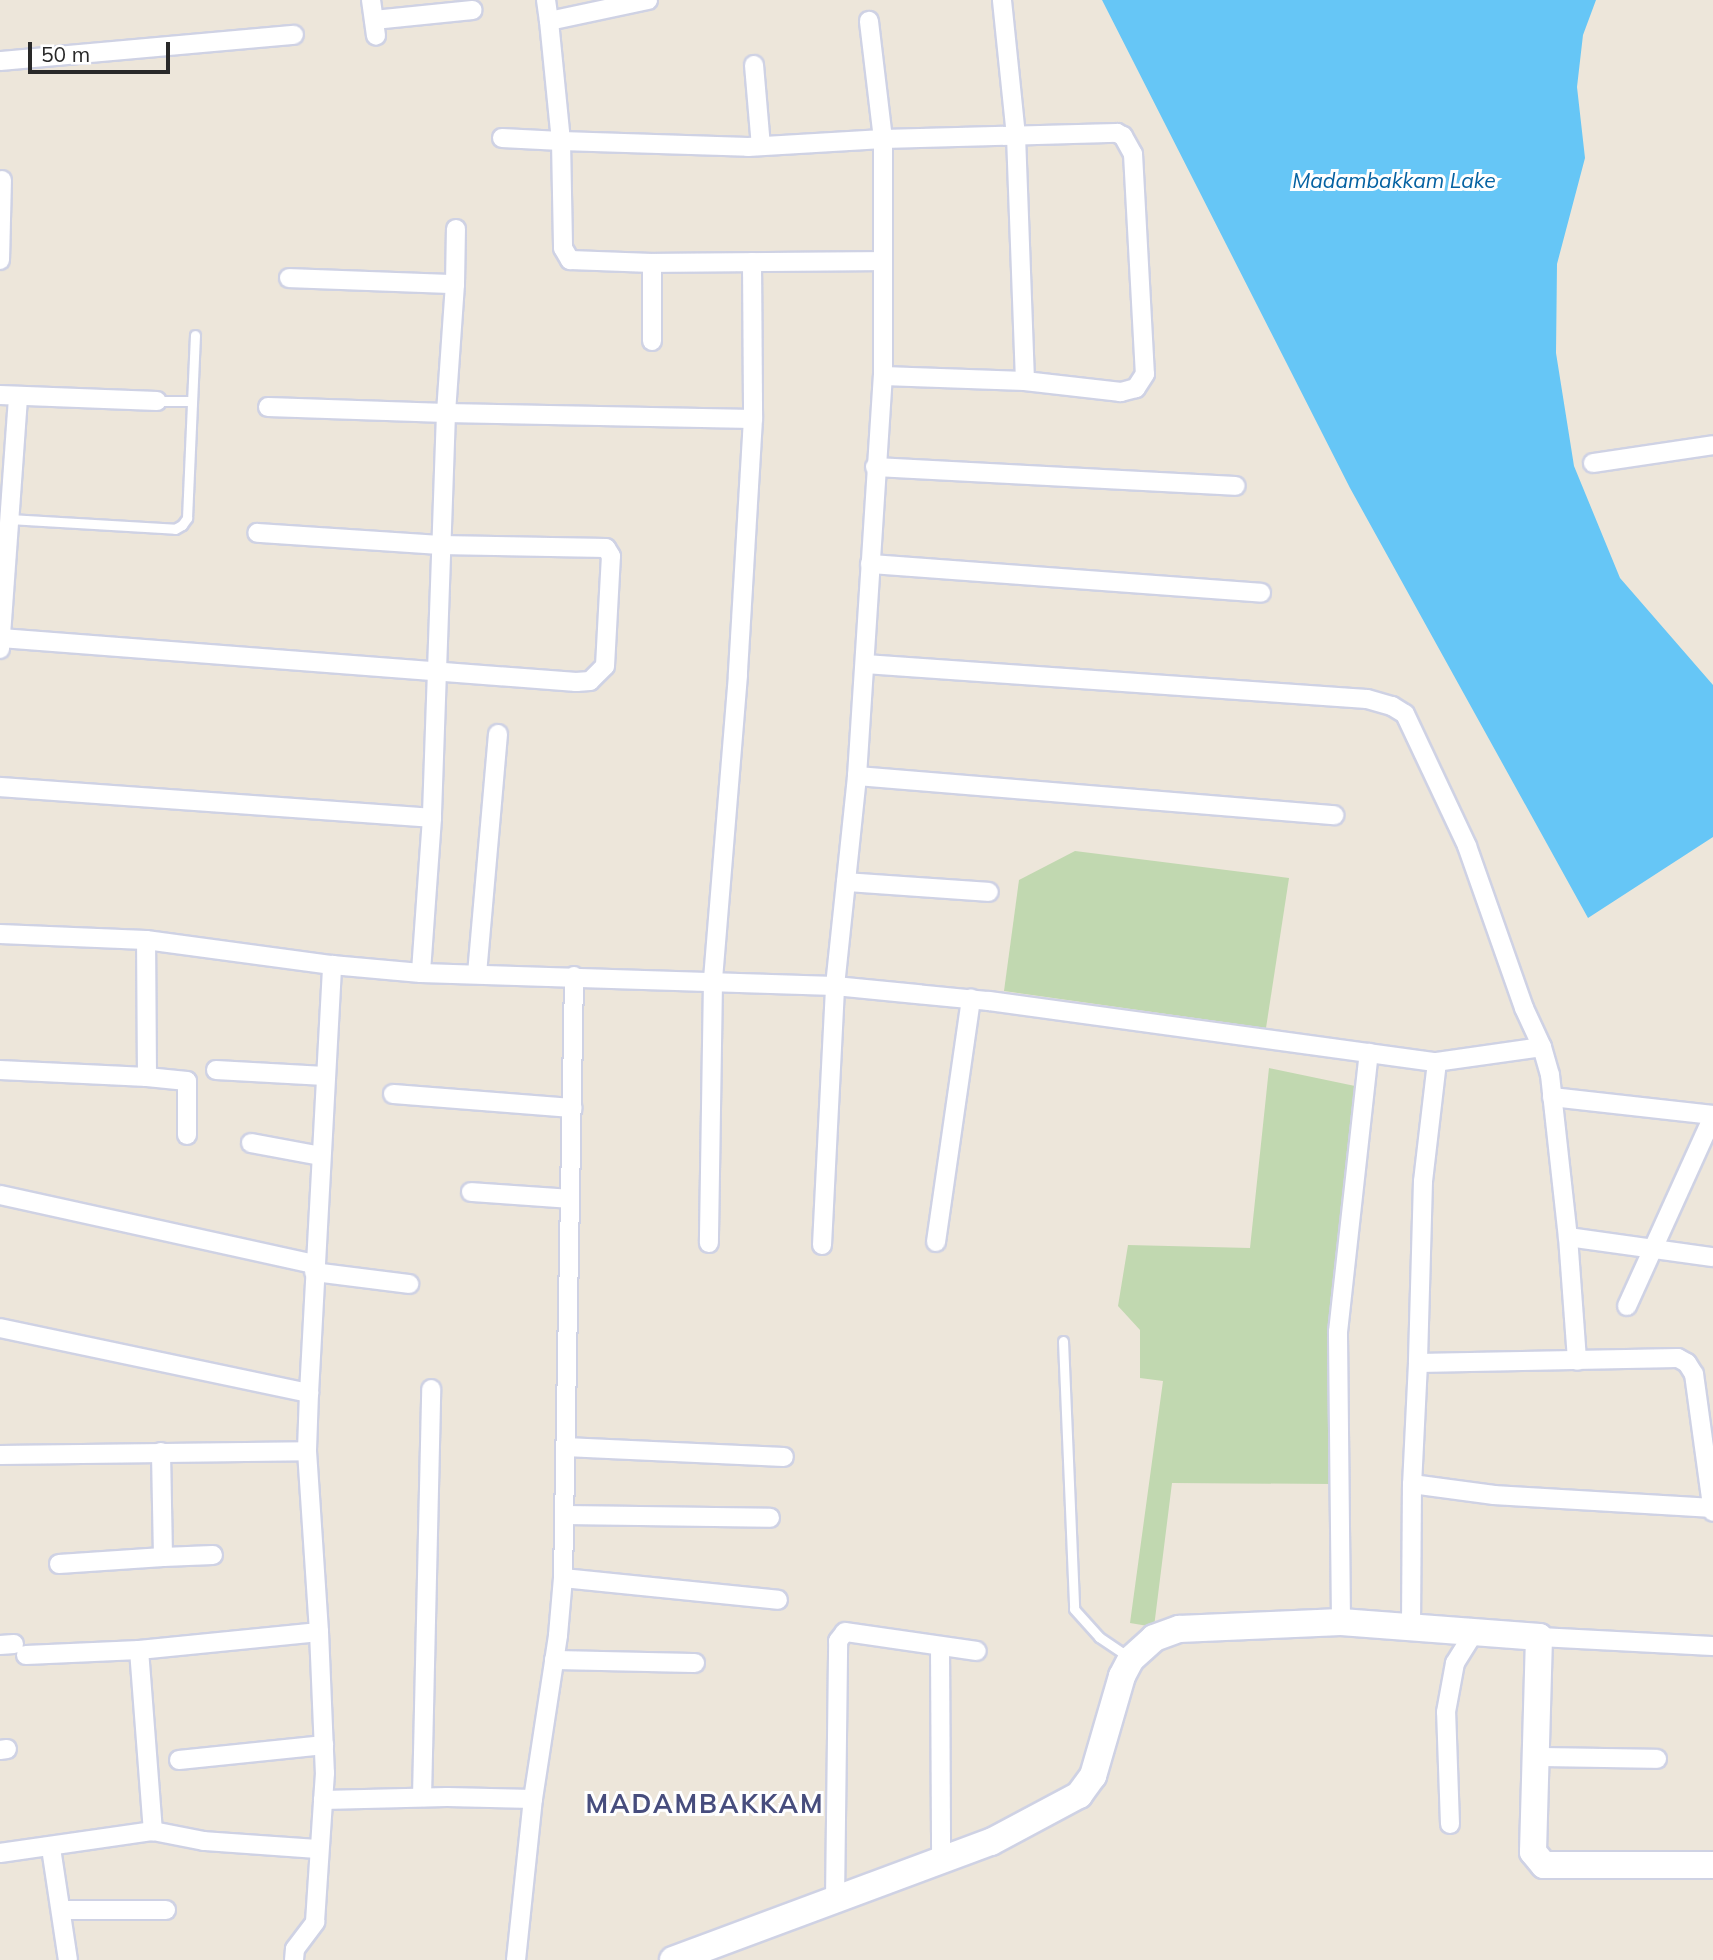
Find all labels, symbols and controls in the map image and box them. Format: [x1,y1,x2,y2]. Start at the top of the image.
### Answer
scale bar [32,28,173,72]
text: 50 m [41,41,90,67]
water label: Madambakkam Lake [1292,167,1496,193]
district label: MADAMBAKKAM [587,1788,823,1820]

